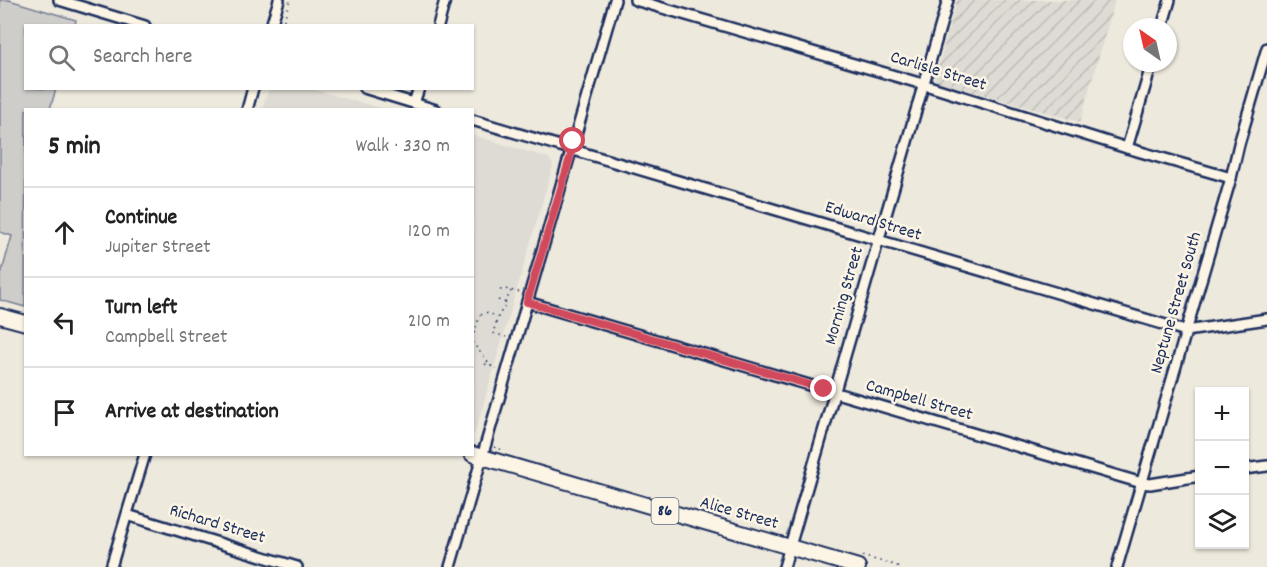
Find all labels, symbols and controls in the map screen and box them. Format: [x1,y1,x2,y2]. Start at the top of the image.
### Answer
north arrow [1123,18,1177,72]
search box [24,24,474,90]
icon: search [45,41,78,74]
text: Search here [93,42,192,73]
street label: Carlisle Street [887,46,989,99]
route start [559,127,585,153]
text: 5 min [48,129,101,166]
text: Walk · 330 m [355,133,450,161]
street label: Edward Street [822,195,925,249]
text: Continue [105,203,177,234]
icon: ahead [48,216,81,249]
text: 120 m [408,218,450,246]
street label: Neptune Street South [1145,229,1209,377]
text: Jupiter Street [105,234,211,262]
street label: Morning Street [819,244,871,348]
text: Turn left [105,293,177,324]
icon: left [48,306,81,339]
text: 210 m [408,308,450,336]
text: Campbell Street [105,324,227,352]
street label: Campbell Street [863,374,976,428]
route end [810,375,836,401]
map controls [1195,387,1249,549]
button: + [1195,387,1249,441]
icon: arrive [48,396,81,429]
text: Arrive at destination [105,397,279,428]
button: − [1195,441,1249,495]
street label: Alice Street [697,491,781,537]
button: layers [1195,495,1249,549]
road number: 86 [652,498,678,524]
street label: Richard Street [166,499,268,552]

